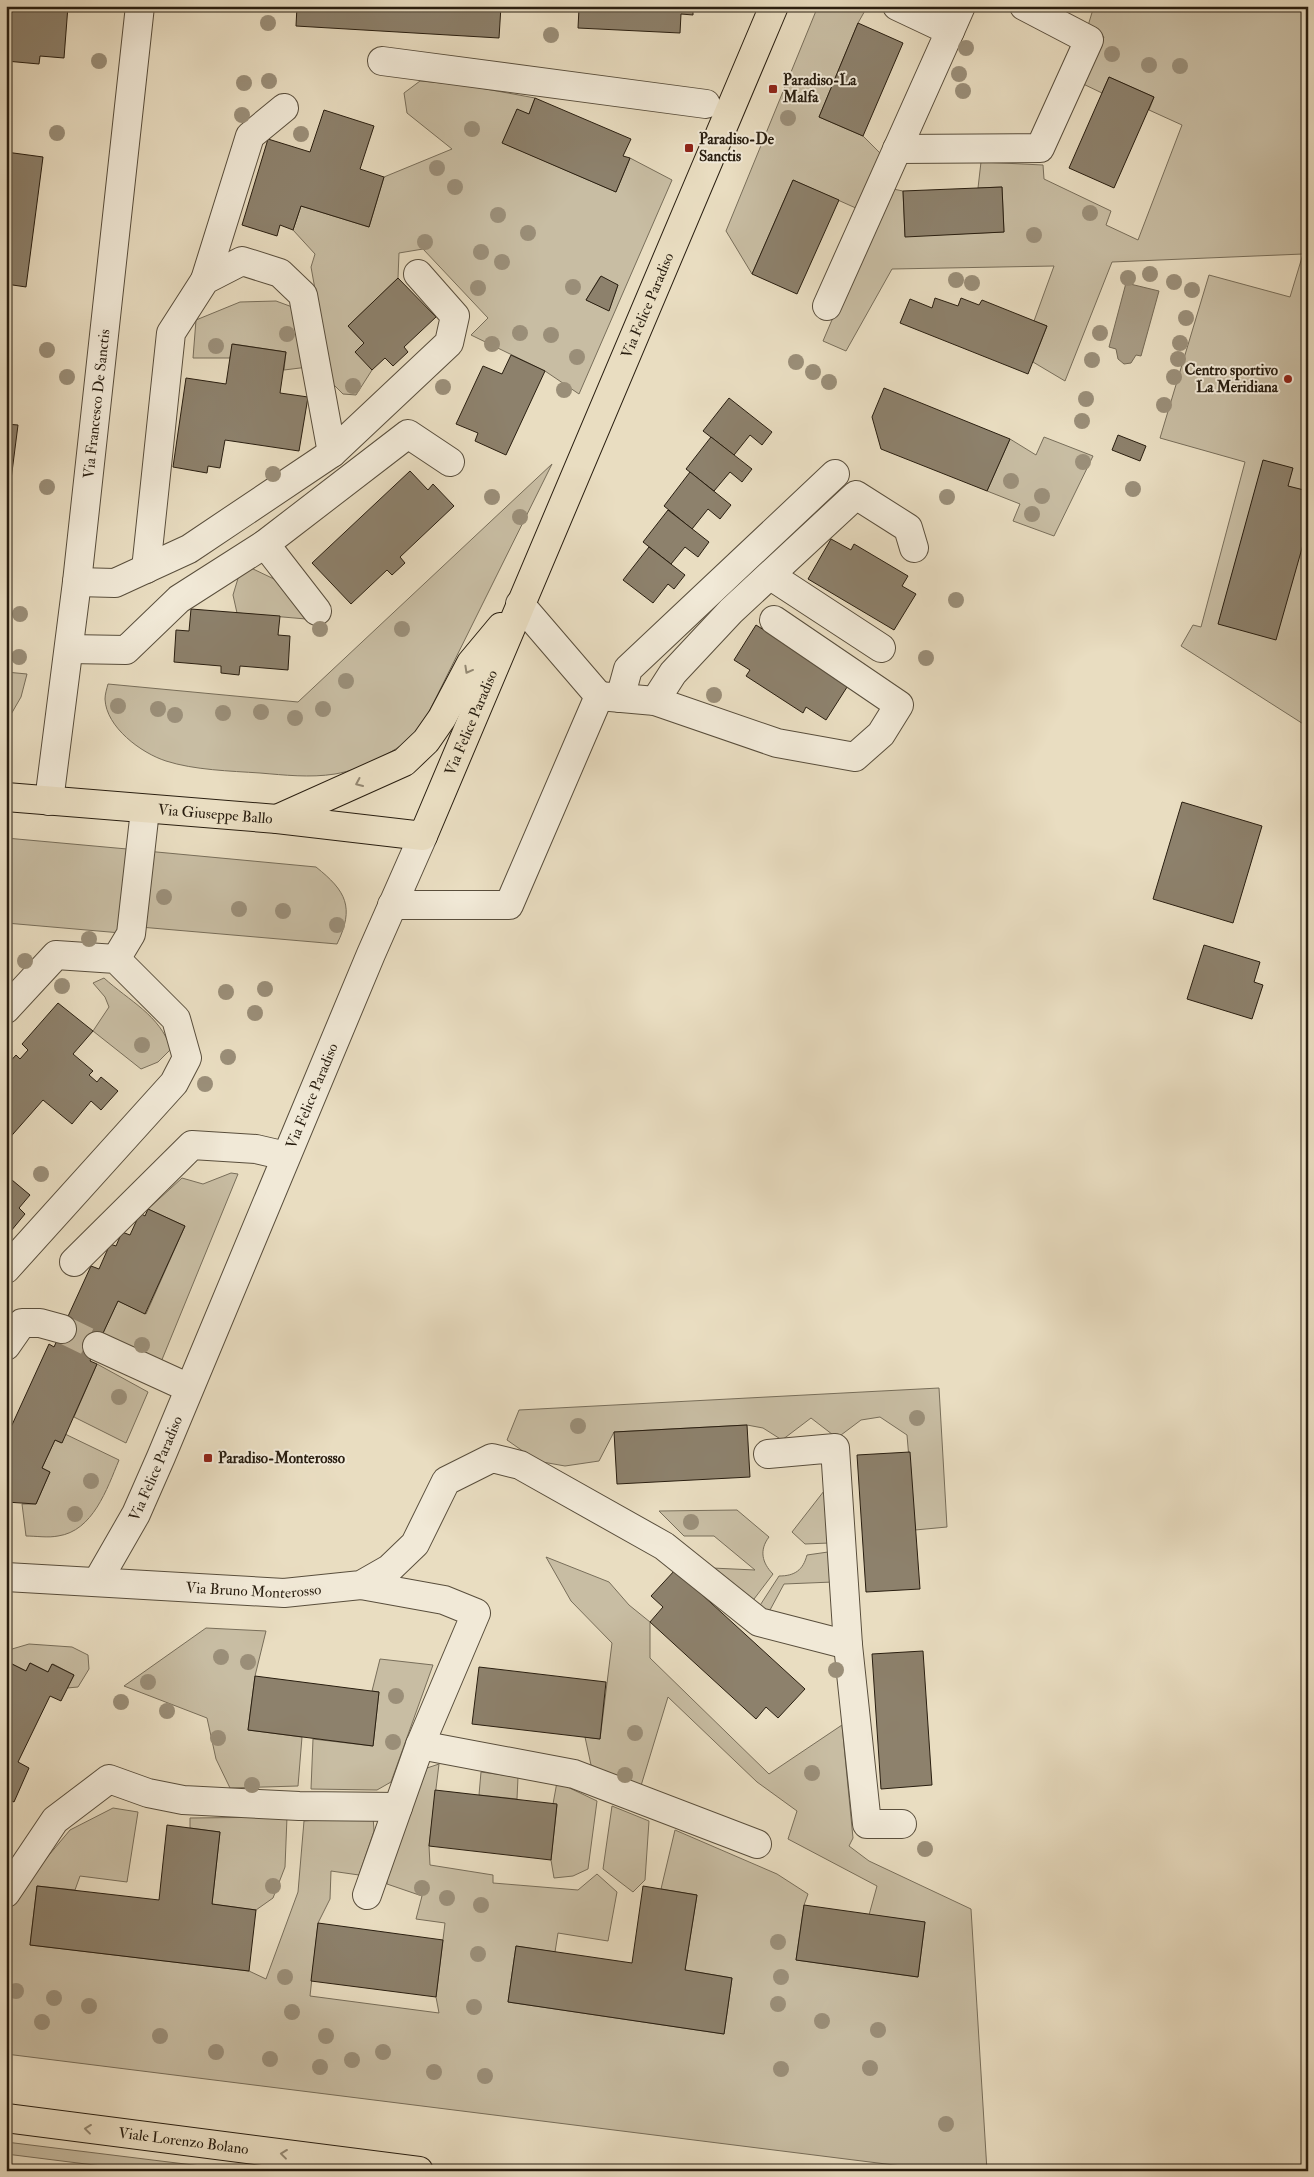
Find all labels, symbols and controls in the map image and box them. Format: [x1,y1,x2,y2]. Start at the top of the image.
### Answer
place label: Paradiso-La Malfa [782,71,857,107]
marker: Paradiso-La Malfa [767,83,779,95]
place label: Paradiso-De Sanctis [699,130,775,166]
marker: Paradiso-De Sanctis [683,142,695,154]
street label: Via Felice Paradiso [617,250,678,361]
street label: Via Francesco De Sanctis [79,328,114,480]
place label: Centro sportivo La Meridiana [1184,361,1279,397]
marker: Centro sportivo La Meridiana [1282,373,1294,385]
one-way arrow [464,664,474,673]
street label: Via Felice Paradiso [440,667,502,778]
one-way arrow [355,776,364,787]
street label: Via Giuseppe Ballo [157,800,273,828]
street label: Via Felice Paradiso [281,1040,342,1151]
street label: Via Felice Paradiso [124,1413,187,1525]
place label: Paradiso-Monterosso [218,1449,346,1468]
marker: Paradiso-Monterosso [202,1452,214,1464]
street label: Via Bruno Monterosso [185,1578,322,1603]
street label: Viale Lorenzo Bolano [117,2123,250,2159]
one-way arrow [84,2124,92,2134]
one-way arrow [280,2149,288,2159]

